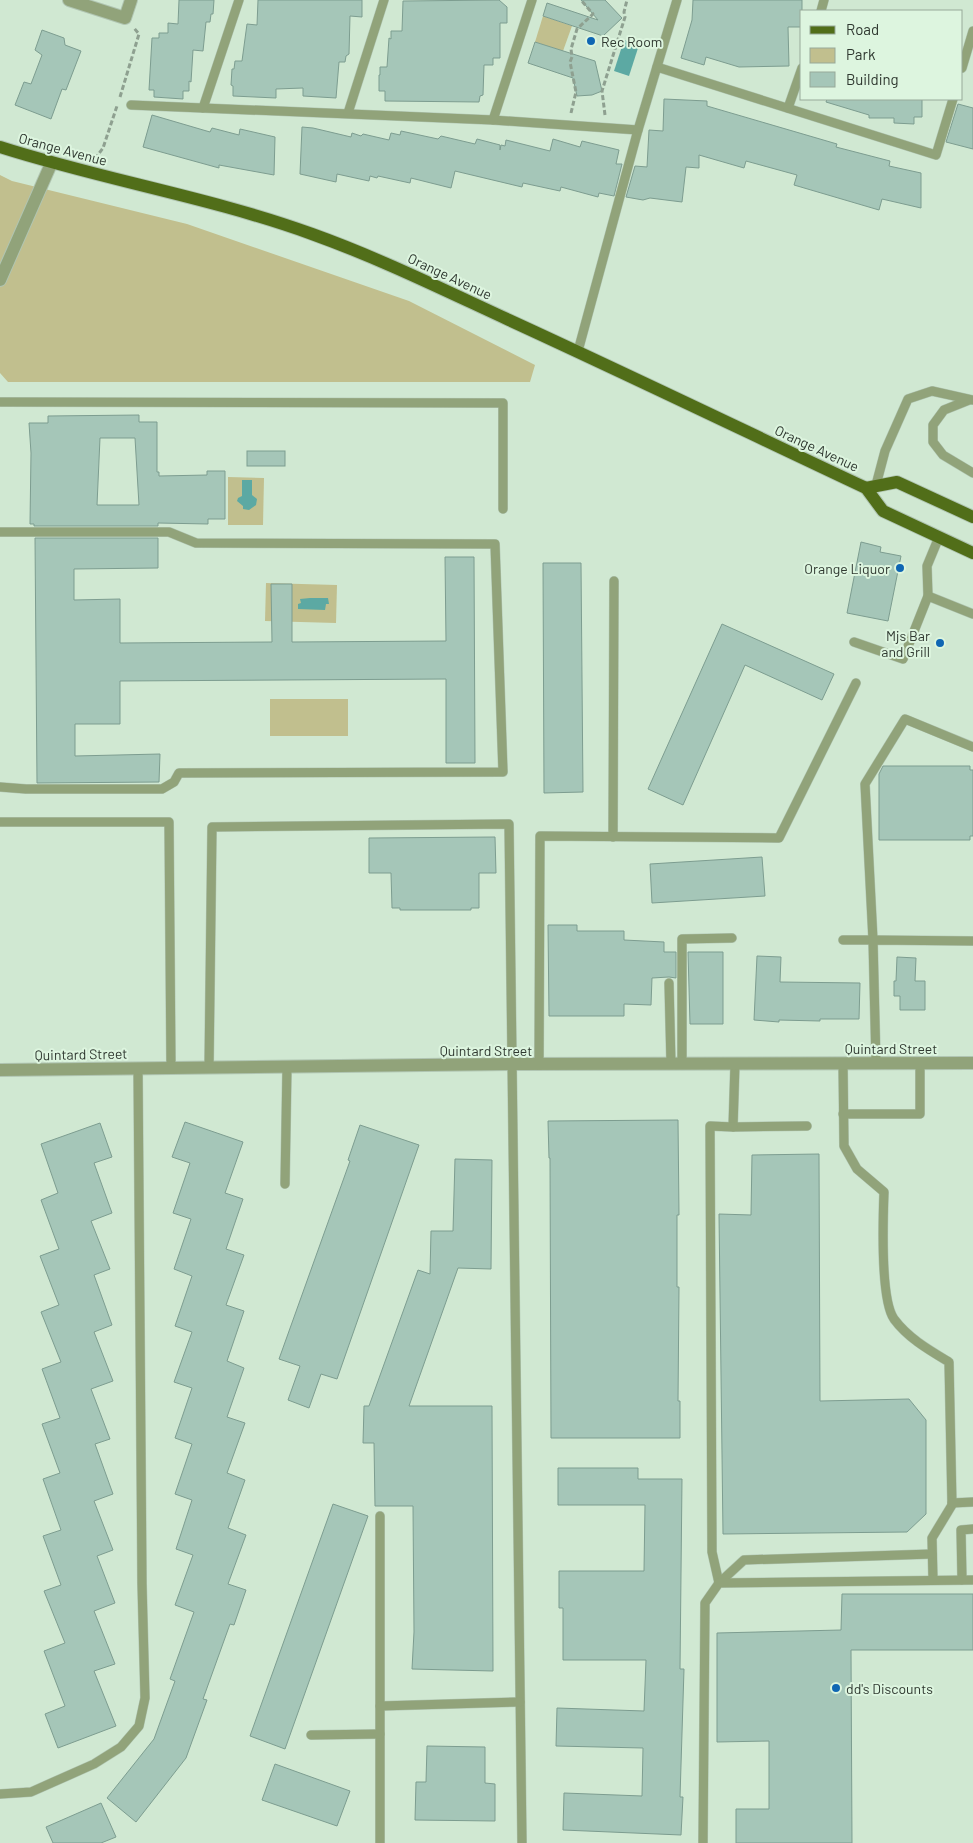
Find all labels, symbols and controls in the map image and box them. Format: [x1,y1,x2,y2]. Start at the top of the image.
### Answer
legend [800,10,963,100]
text: Road [846,20,879,38]
place label: Rec Room [601,33,662,50]
marker: Rec Room [585,35,597,47]
text: Park [846,45,876,63]
text: Building [846,70,899,88]
street label: Orange Avenue [17,129,109,169]
street label: Orange Avenue [405,249,495,303]
street label: Orange Avenue [772,421,862,475]
place label: Orange Liquor [804,560,890,577]
marker: Orange Liquor [894,562,906,574]
place label: Mjs Bar and Grill [881,627,930,660]
marker: Mjs Bar and Grill [934,637,946,649]
street label: Quintard Street [845,1040,937,1057]
street label: Quintard Street [440,1042,532,1059]
street label: Quintard Street [35,1045,127,1063]
place label: dd's Discounts [846,1680,933,1697]
marker: dd's Discounts [830,1682,842,1694]

